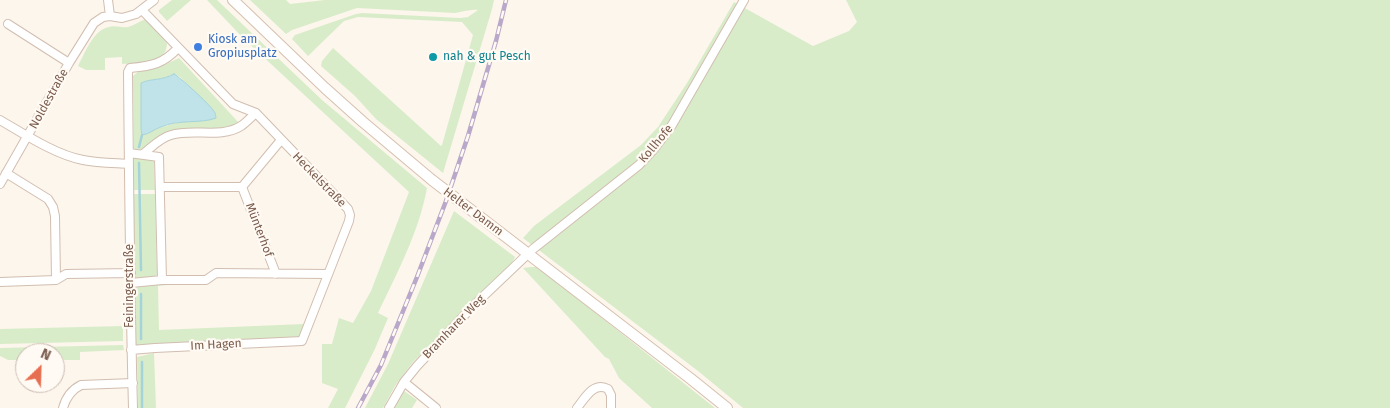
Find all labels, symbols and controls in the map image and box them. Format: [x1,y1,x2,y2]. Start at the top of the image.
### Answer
place label: Kiosk am Gropiusplatz [208,33,277,61]
marker: Kiosk am Gropiusplatz [192,41,204,53]
place label: nah & gut Pesch [443,50,531,64]
marker: nah & gut Pesch [427,51,439,63]
street label: Noldestraße [27,66,71,132]
street label: Kollhofe [636,122,676,166]
street label: Heckelstraße [289,150,349,210]
street label: Helter Damm [440,185,506,239]
street label: Münterhof [242,201,276,259]
street label: Feiningerstraße [123,244,137,328]
street label: Bramharer Weg [420,292,488,362]
street label: Im Hagen [190,336,242,354]
north arrow [15,343,65,393]
text: N [38,345,54,364]

